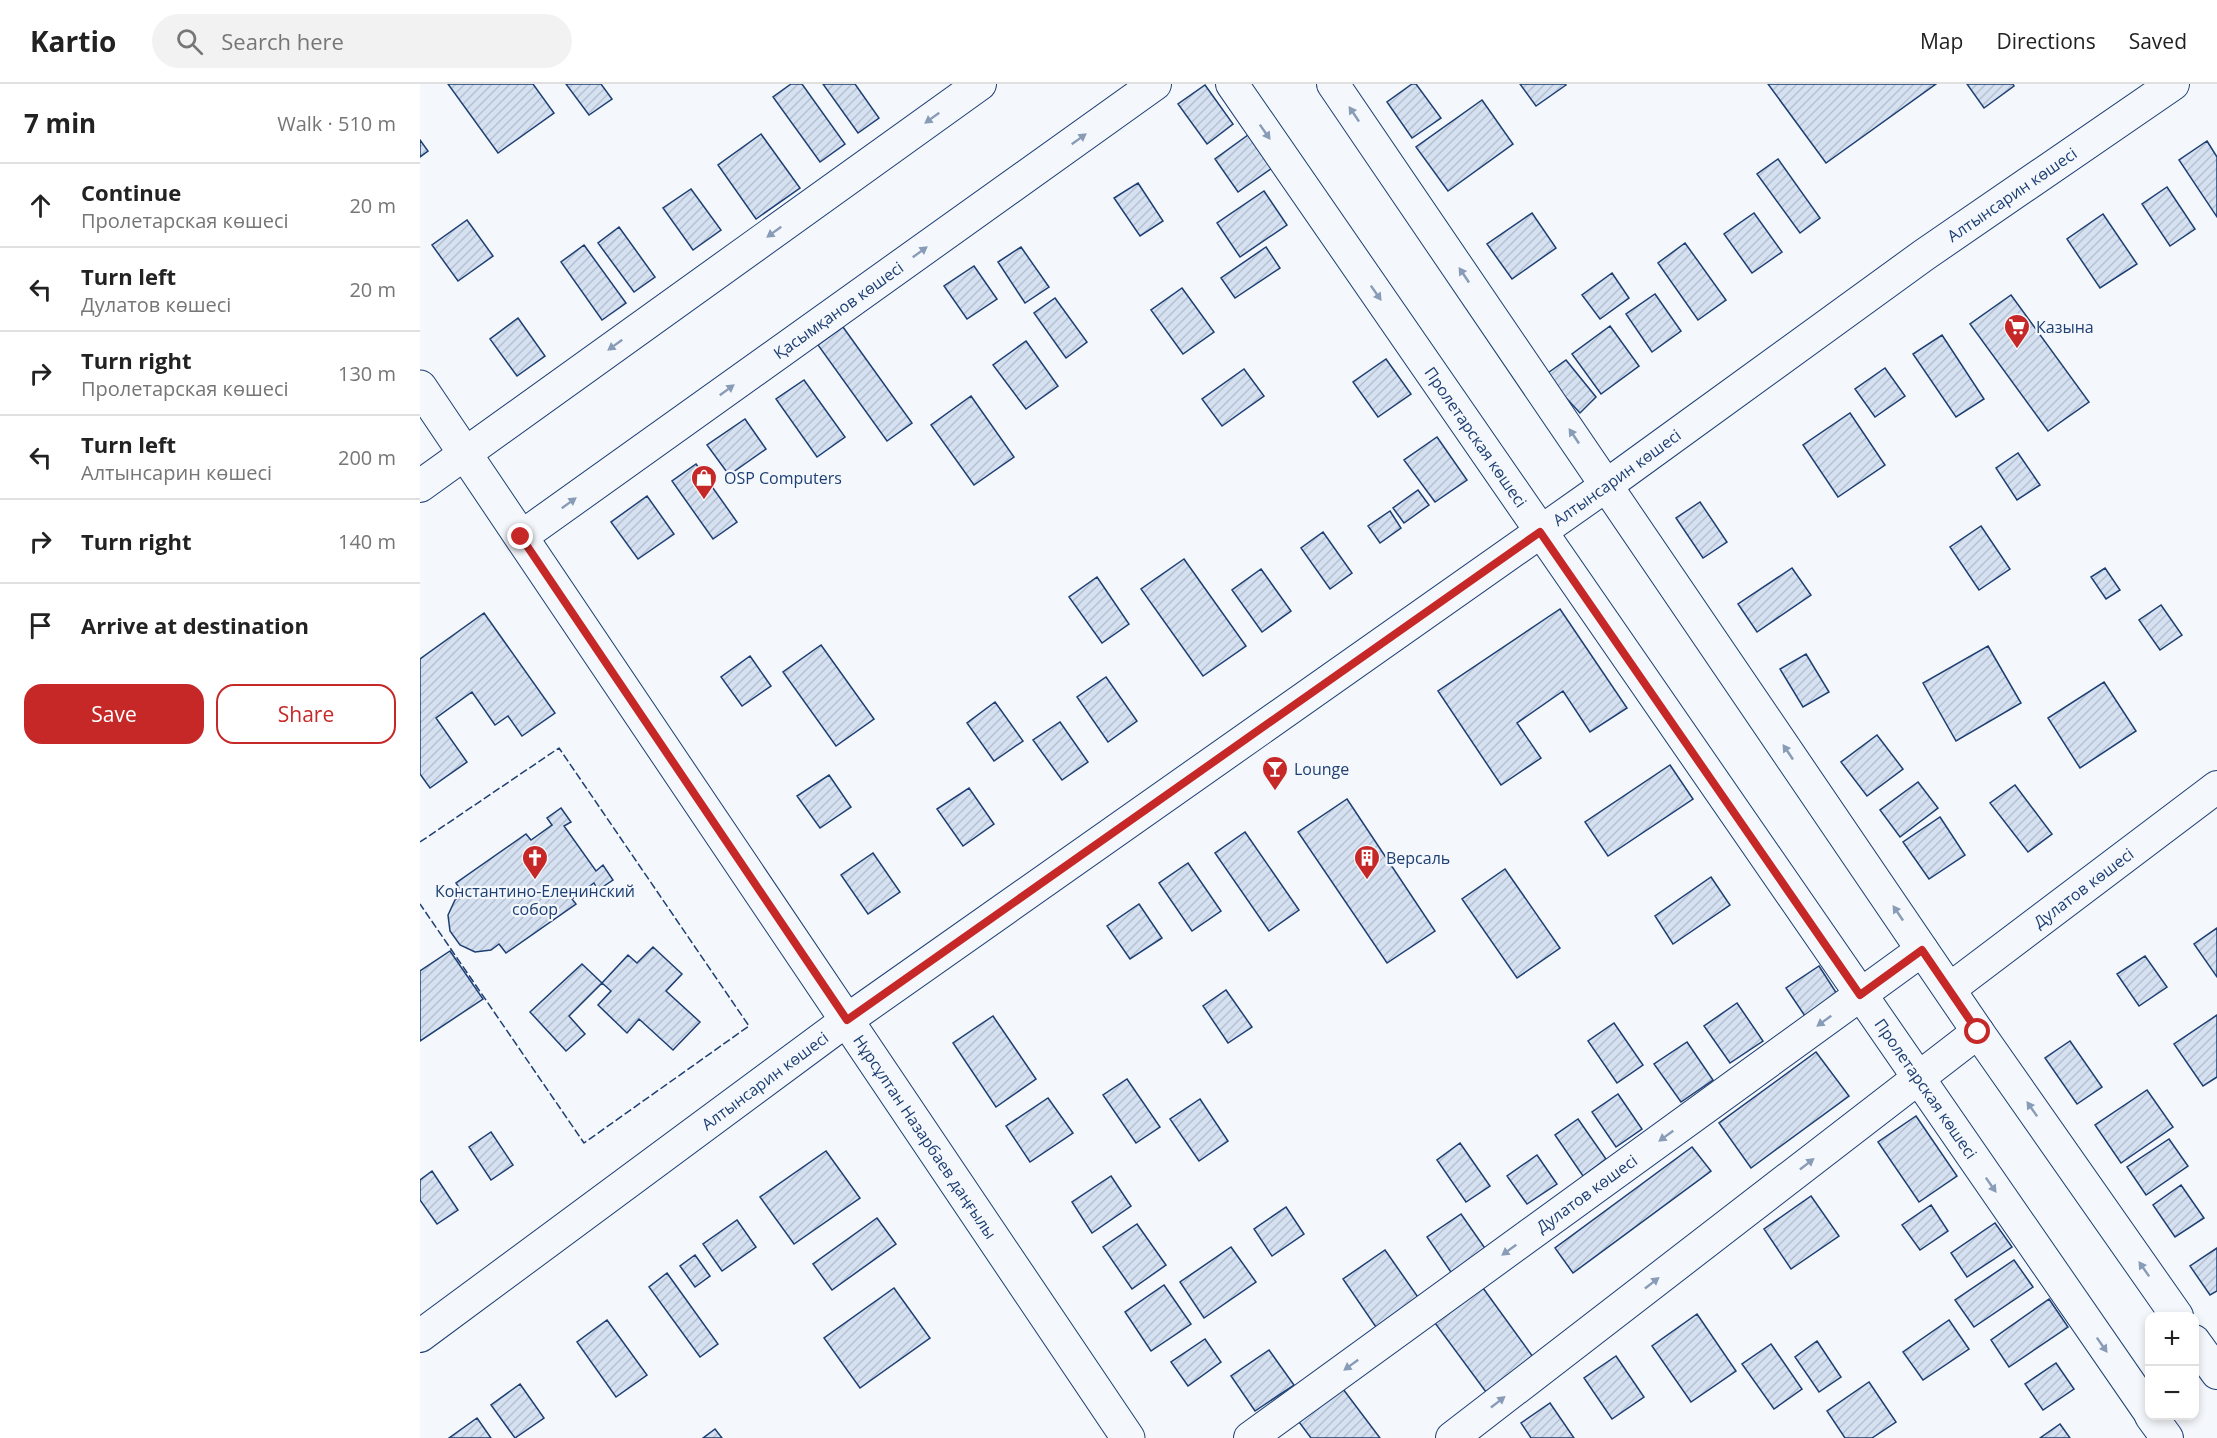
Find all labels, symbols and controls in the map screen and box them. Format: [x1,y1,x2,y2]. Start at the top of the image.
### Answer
search box [152,14,572,68]
text: Kartio [30,22,116,60]
icon: search [173,25,206,58]
text: Search here [221,26,344,56]
text: Map [1920,27,1963,55]
text: Directions [1996,27,2096,55]
text: Saved [2129,27,2187,55]
text: 7 min [24,105,96,141]
one-way arrow [1348,107,1360,123]
text: Walk · 510 m [277,110,396,137]
one-way arrow [925,112,941,124]
one-way arrow [1259,124,1271,140]
one-way arrow [1070,133,1086,145]
street label: Алтынсарин көшесі [1943,142,2081,247]
text: Continue [81,177,181,207]
icon: ahead [24,189,57,222]
text: 20 m [349,192,396,219]
text: Пролетарская көшесі [81,207,289,234]
one-way arrow [766,225,781,237]
one-way arrow [912,246,928,258]
street label: Қасымқанов көшесі [769,256,908,364]
text: Turn left [81,261,176,291]
one-way arrow [1458,268,1470,284]
icon: left [24,273,57,306]
text: 20 m [349,276,396,303]
one-way arrow [1370,284,1381,301]
text: Дулатов көшесі [81,291,231,318]
supermarket icon: Казына [2002,312,2032,350]
place label: Казына [2036,316,2094,338]
one-way arrow [608,339,624,351]
text: Turn right [81,345,192,375]
icon: right [24,357,57,390]
text: 130 m [338,360,396,387]
street label: Пролетарская көшесі [1420,362,1532,512]
text: Пролетарская көшесі [81,375,289,402]
one-way arrow [719,384,735,396]
street label: Алтынсарин көшесі [1548,424,1685,531]
text: Turn left [81,429,176,459]
one-way arrow [1568,429,1580,445]
icon: left [24,441,57,474]
text: 200 m [338,444,396,471]
text: Алтынсарин көшесі [81,459,272,486]
shop icon: OSP Computers [689,463,719,501]
place label: OSP Computers [724,467,842,489]
one-way arrow [560,497,576,509]
route end [507,523,533,549]
icon: right [24,525,57,558]
text: Turn right [81,526,192,556]
text: 140 m [338,528,396,555]
icon: arrive [24,609,57,642]
text: Arrive at destination [81,610,309,640]
button: Save [24,684,204,744]
button: Share [216,684,396,744]
one-way arrow [1783,744,1794,760]
bar icon: Lounge [1260,754,1290,792]
place label: Lounge [1294,758,1349,780]
church icon: Константино-Еленинский собор [520,843,550,881]
building icon: Версаль [1352,843,1382,881]
street label: Дулатов көшесі [2029,843,2138,933]
place label: Версаль [1386,847,1450,869]
place label: Константино-Еленинский собор [435,880,635,920]
one-way arrow [1892,906,1904,922]
street label: Пролетарская көшесі [1870,1014,1982,1163]
one-way arrow [1817,1015,1833,1027]
route start [1964,1018,1990,1044]
street label: Алтынсарин көшесі [697,1026,833,1135]
street label: Нұрсұлтан Назарбаев даңғылы [848,1030,1002,1243]
one-way arrow [2026,1101,2038,1117]
one-way arrow [1659,1129,1674,1141]
street label: Дулатов көшесі [1531,1149,1642,1238]
one-way arrow [1799,1159,1814,1171]
one-way arrow [1985,1176,1997,1192]
one-way arrow [1501,1244,1517,1256]
one-way arrow [2138,1261,2150,1277]
one-way arrow [1645,1278,1660,1290]
map controls [2145,1312,2199,1420]
button: + [2145,1312,2199,1366]
one-way arrow [2096,1336,2108,1352]
one-way arrow [1343,1359,1359,1371]
button: − [2145,1366,2199,1420]
one-way arrow [1490,1396,1506,1409]

